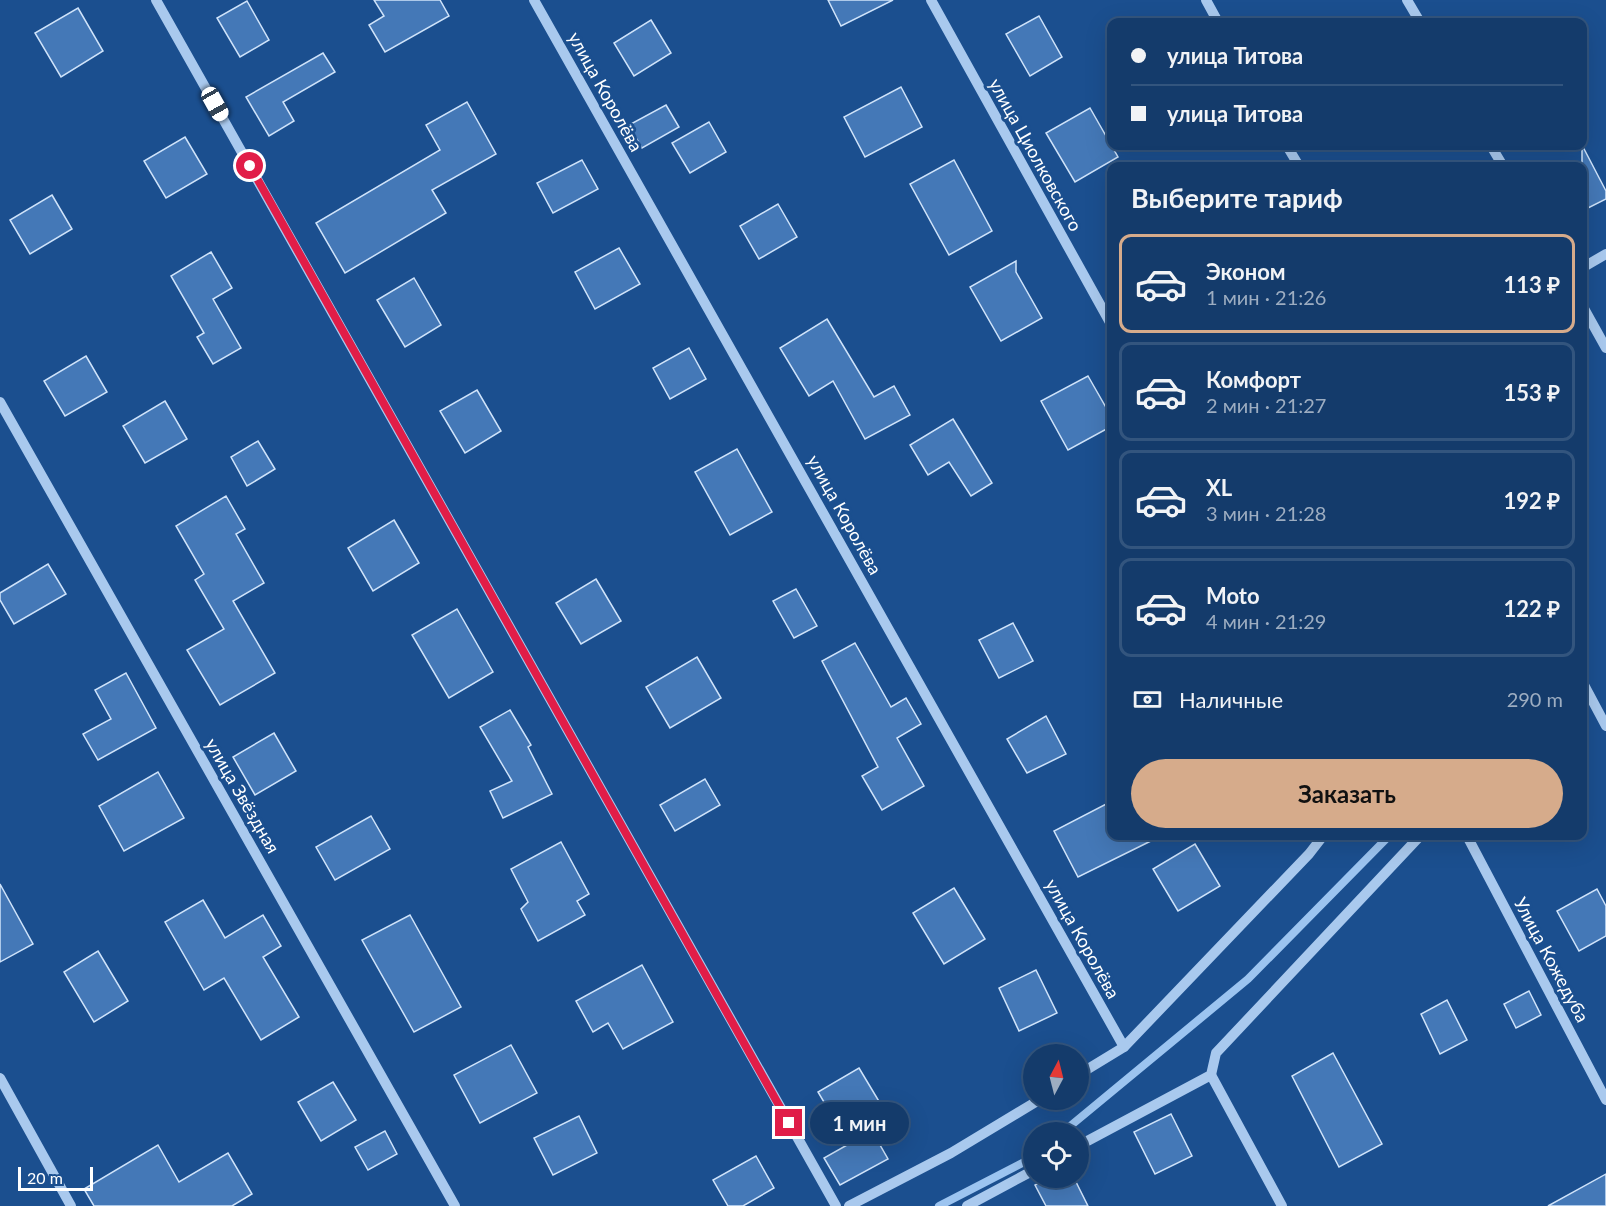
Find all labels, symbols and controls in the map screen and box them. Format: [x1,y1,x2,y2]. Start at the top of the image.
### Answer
street label: улица Королёва [564,28,648,155]
text: улица Титова [1167,42,1303,69]
street label: улица Циолковского [985,74,1087,235]
car [198,84,232,124]
text: улица Титова [1167,100,1303,127]
route start [236,152,263,179]
text: Выберите тариф [1131,181,1343,214]
icon: car [1134,257,1188,311]
text: Эконом [1206,258,1286,285]
text: 113 ₽ [1504,271,1560,298]
text: 1 мин · 21:26 [1206,285,1326,309]
icon: car [1134,365,1188,419]
text: Комфорт [1206,366,1301,393]
text: 153 ₽ [1504,379,1560,406]
text: 2 мин · 21:27 [1206,393,1326,417]
street label: улица Королёва [803,451,887,578]
icon: car [1134,473,1188,527]
text: XL [1206,474,1232,501]
text: 192 ₽ [1504,487,1560,514]
text: 3 мин · 21:28 [1206,501,1326,525]
icon: car [1134,581,1188,635]
text: Moto [1206,582,1260,609]
text: 122 ₽ [1504,595,1560,622]
text: 4 мин · 21:29 [1206,609,1326,633]
icon: cash [1131,683,1164,716]
text: Наличные [1179,686,1283,713]
text: 290 m [1507,687,1563,711]
street label: улица Звёздная [201,734,285,857]
button: Заказать [1131,759,1563,828]
street label: улица Королёва [1041,875,1125,1002]
street label: Улица Кожедуба [1510,893,1594,1026]
north arrow [1023,1044,1089,1110]
map controls [1023,1044,1089,1188]
callout: 1 мин [810,1102,909,1144]
route end [775,1109,802,1136]
text: 1 мин [833,1111,886,1135]
button: locate [1023,1122,1089,1188]
scale bar [18,1164,93,1192]
text: 20 m [27,1168,63,1187]

